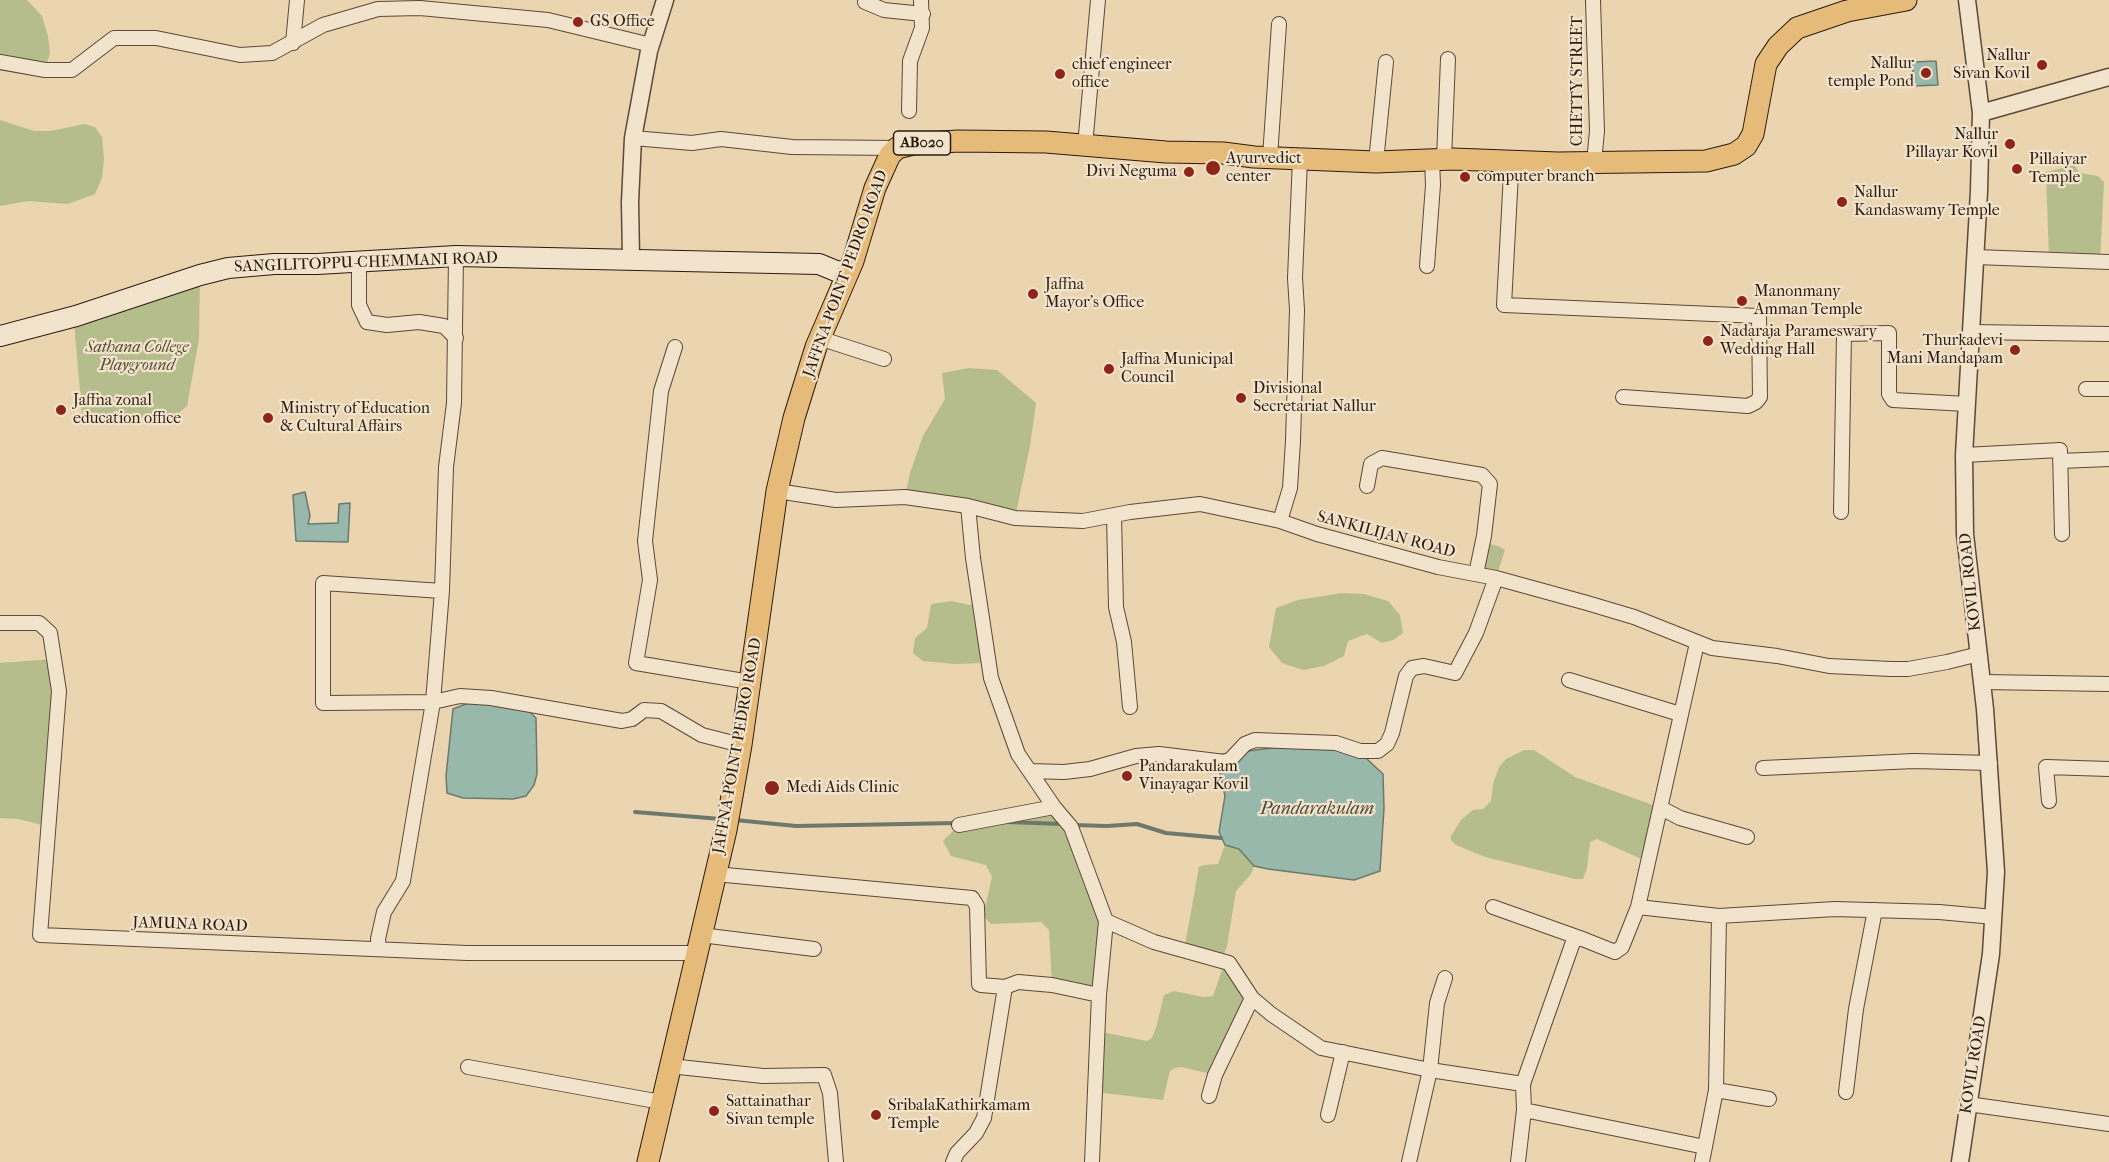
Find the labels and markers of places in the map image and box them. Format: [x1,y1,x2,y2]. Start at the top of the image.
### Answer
place label: GS Office [590,12,655,32]
marker: GS Office [571,15,585,29]
place label: Nallur Sivan Kovil [1953,46,2030,84]
place label: Nallur temple Pond [1828,54,1914,92]
place label: chief engineer office [1072,55,1172,93]
marker: Nallur Sivan Kovil [2035,58,2049,72]
marker: Nallur temple Pond [1919,66,1933,80]
marker: chief engineer office [1053,67,1067,81]
place label: Nallur Pillayar Kovil [1905,125,1998,163]
marker: Nallur Pillayar Kovil [2003,137,2017,151]
place label: Ayurvedict center [1226,149,1302,187]
place label: Pillaiyar Temple [2029,150,2087,188]
marker: Ayurvedict center [1204,159,1222,177]
place label: Divi Neguma [1086,162,1177,182]
marker: Pillaiyar Temple [2010,162,2024,176]
marker: Divi Neguma [1182,165,1196,179]
place label: computer branch [1477,167,1595,187]
marker: computer branch [1458,170,1472,184]
place label: Nallur Kandaswamy Temple [1854,183,2000,221]
marker: Nallur Kandaswamy Temple [1835,195,1849,209]
place label: Jaffna Mayor's Office [1045,275,1144,313]
place label: Manonmany Amman Temple [1754,282,1863,320]
marker: Jaffna Mayor's Office [1026,287,1040,301]
marker: Manonmany Amman Temple [1735,294,1749,308]
place label: Nadaraja Parameswary Wedding Hall [1720,322,1877,360]
place label: Thurkadevi Mani Mandapam [1887,331,2003,369]
marker: Nadaraja Parameswary Wedding Hall [1701,334,1715,348]
marker: Thurkadevi Mani Mandapam [2008,343,2022,357]
place label: Jaffna Municipal Council [1121,350,1233,388]
marker: Jaffna Municipal Council [1102,362,1116,376]
place label: Divisional Secretariat Nallur [1253,379,1376,417]
place label: Jaffna zonal education office [73,391,181,429]
marker: Divisional Secretariat Nallur [1234,391,1248,405]
place label: Ministry of Education & Cultural Affairs [280,399,430,437]
marker: Jaffna zonal education office [54,403,68,417]
marker: Ministry of Education & Cultural Affairs [261,411,275,425]
place label: Pandarakulam Vinayagar Kovil [1139,757,1249,795]
marker: Pandarakulam Vinayagar Kovil [1120,769,1134,783]
place label: Medi Aids Clinic [786,778,899,798]
marker: Medi Aids Clinic [763,779,781,797]
place label: Sattainathar Sivan temple [726,1092,814,1130]
place label: SribalaKathirkamam Temple [888,1096,1030,1134]
marker: Sattainathar Sivan temple [707,1104,721,1118]
marker: SribalaKathirkamam Temple [869,1108,883,1122]

